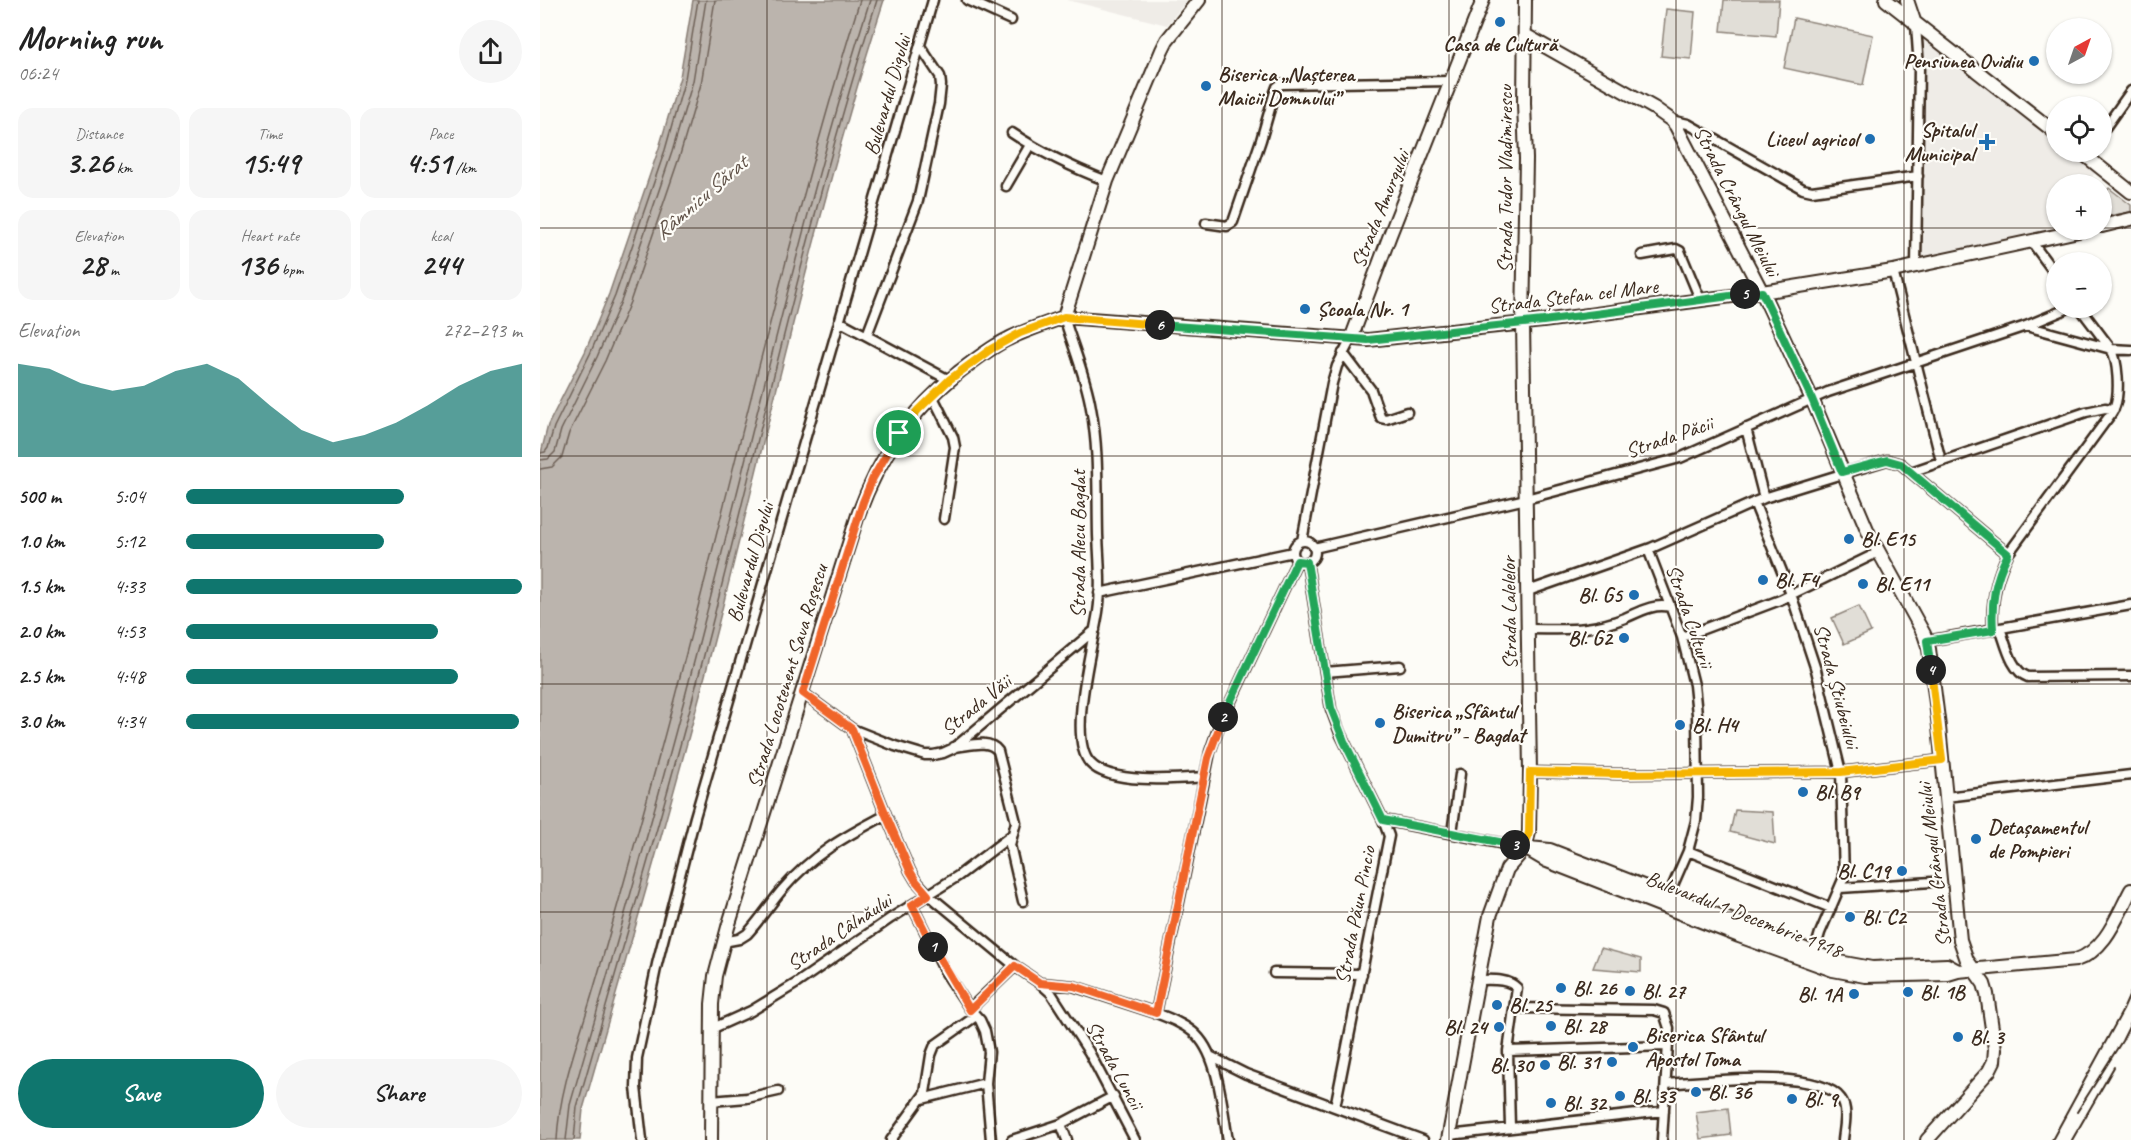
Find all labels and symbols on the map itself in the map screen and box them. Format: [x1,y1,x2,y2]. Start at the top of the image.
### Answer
marker: Casa de Cultură [1493,15,1507,29]
north arrow [2046,18,2112,84]
street label: Bulevardul Digului [858,29,917,158]
place label: Casa de Cultură [1443,31,1559,57]
place label: Pensiunea Ovidiu [1904,48,2024,74]
marker: Pensiunea Ovidiu [2027,54,2041,68]
place label: Biserica „Nașterea Maicii Domnului” [1218,61,1356,111]
marker: Biserica „Nașterea Maicii Domnului” [1199,79,1213,93]
street label: Strada Tudor Vladimirescu [1492,84,1518,273]
place label: Spitalul Municipal [1905,117,1978,167]
street label: Strada Crângul Meiului [1688,122,1787,283]
place label: Liceul agricol [1766,126,1862,152]
marker: Liceul agricol [1863,132,1877,146]
marker: Spitalul Municipal [1978,133,1996,151]
street label: Strada Amurgului [1345,144,1417,272]
water label: Râmnicu Sărat [648,147,757,246]
street label: Strada Ștefan cel Mare [1487,273,1660,319]
pin: 5 [1730,279,1760,309]
place label: Școala Nr. 1 [1317,296,1410,322]
marker: Școala Nr. 1 [1298,302,1312,316]
pin: 6 [1145,310,1175,340]
pin [873,407,924,458]
street label: Strada Păcii [1622,409,1719,464]
street label: Strada Alecu Bagdat [1065,468,1091,618]
street label: Bulevardul Digului [721,496,780,625]
place label: Bl. E15 [1861,526,1917,552]
marker: Bl. E15 [1842,532,1856,546]
street label: Strada Lalelelor [1495,554,1523,670]
street label: Strada Locotenent Sava Roșescu [741,560,834,791]
street label: Strada Culturii [1660,561,1721,674]
place label: Bl. F4 [1775,567,1821,593]
place label: Bl. E11 [1875,571,1932,597]
marker: Bl. F4 [1756,573,1770,587]
marker: Bl. E11 [1856,577,1870,591]
place label: Bl. G5 [1578,582,1624,608]
marker: Bl. G5 [1627,588,1641,602]
street label: Strada Știubeiului [1808,621,1867,754]
place label: Bl. G2 [1568,625,1615,651]
marker: Bl. G2 [1617,631,1631,645]
pin: 4 [1916,655,1946,685]
street label: Strada Văii [935,667,1019,741]
place label: Biserica „Sfântul Dumitru” - Bagdat [1392,698,1528,748]
pin: 2 [1208,702,1238,732]
place label: Bl. H4 [1692,712,1740,738]
marker: Biserica „Sfântul Dumitru” - Bagdat [1373,716,1387,730]
marker: Bl. H4 [1673,718,1687,732]
street label: Strada Crângul Meiului [1911,778,1957,949]
place label: Bl. B9 [1815,779,1862,805]
marker: Bl. B9 [1796,785,1810,799]
place label: Detașamentul de Pompieri [1988,814,2091,864]
pin: 3 [1500,830,1530,860]
marker: Detașamentul de Pompieri [1969,832,1983,846]
street label: Strada Păun Pincio [1329,842,1381,986]
place label: Bl. C19 [1837,858,1893,884]
marker: Bl. C19 [1895,864,1909,878]
street label: Bulevardul 1 Decembrie 1918 [1642,865,1848,964]
street label: Strada Câlnăului [782,886,899,976]
place label: Bl. C2 [1862,904,1908,930]
marker: Bl. C2 [1843,910,1857,924]
pin: 1 [918,932,948,962]
place label: Bl. 26 [1573,975,1619,1001]
place label: Bl. 27 [1642,978,1688,1004]
place label: Bl. 1B [1920,979,1967,1005]
marker: Bl. 26 [1554,981,1568,995]
place label: Bl. 1A [1798,981,1843,1007]
marker: Bl. 27 [1623,984,1637,998]
marker: Bl. 1B [1901,985,1915,999]
marker: Bl. 1A [1847,987,1861,1001]
place label: Bl. 25 [1509,992,1554,1018]
marker: Bl. 25 [1490,998,1504,1012]
place label: Bl. 28 [1563,1013,1609,1039]
place label: Bl. 24 [1444,1014,1490,1040]
street label: Strada Luncii [1080,1016,1151,1117]
marker: Bl. 28 [1544,1019,1558,1033]
marker: Bl. 24 [1492,1020,1506,1034]
place label: Biserica Sfântul Apostol Toma [1645,1022,1767,1072]
place label: Bl. 3 [1970,1024,2006,1050]
marker: Bl. 3 [1951,1030,1965,1044]
marker: Biserica Sfântul Apostol Toma [1626,1040,1640,1054]
place label: Bl. 31 [1557,1049,1603,1075]
place label: Bl. 30 [1490,1052,1536,1078]
marker: Bl. 31 [1605,1055,1619,1069]
marker: Bl. 30 [1538,1058,1552,1072]
place label: Bl. 36 [1708,1079,1754,1105]
place label: Bl. 33 [1632,1083,1678,1109]
marker: Bl. 36 [1689,1085,1703,1099]
place label: Bl. 9 [1804,1086,1840,1112]
marker: Bl. 33 [1613,1089,1627,1103]
place label: Bl. 32 [1563,1090,1609,1116]
marker: Bl. 9 [1785,1092,1799,1106]
marker: Bl. 32 [1544,1096,1558,1110]

